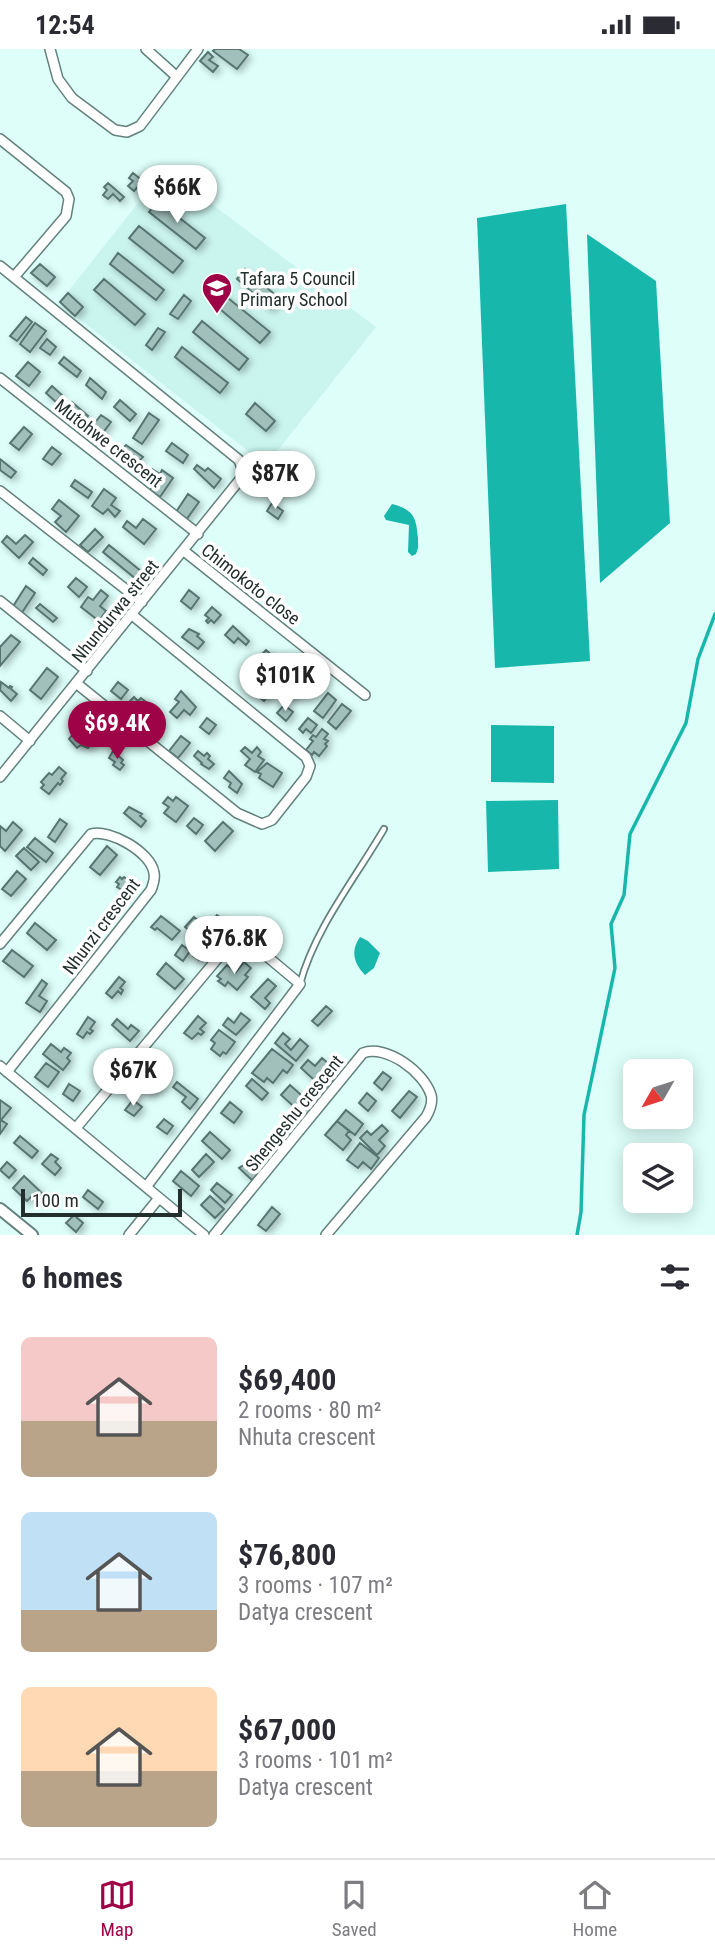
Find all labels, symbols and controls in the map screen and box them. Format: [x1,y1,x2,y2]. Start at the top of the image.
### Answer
text: 12:54 [35,10,95,40]
pin: $66K [136,165,218,225]
text: $66K [153,174,201,201]
place label: Tafara 5 Council Primary School [240,268,355,310]
school or university icon: Tafara 5 Council Primary School [200,271,234,315]
street label: Mutohwe crescent [51,395,167,491]
pin: $87K [234,451,316,511]
text: $87K [251,460,299,487]
street label: Chimokoto close [198,539,304,629]
street label: Nhundurwa street [67,555,163,667]
pin: $101K [236,653,334,713]
text: $101K [255,662,315,689]
pin: $69.4K [60,701,174,761]
text: $69.4K [84,710,150,737]
street label: Nhunzi crescent [58,874,144,978]
pin: $76.8K [177,916,291,976]
text: $76.8K [201,925,267,952]
pin: $67K [92,1049,174,1108]
street label: Shengeshu crescent [241,1051,347,1175]
text: $67K [109,1057,157,1084]
north arrow [623,1059,693,1129]
map controls [623,1059,693,1213]
button: layers [623,1143,693,1213]
scale bar [21,1186,182,1218]
text: 100 m [32,1189,79,1212]
icon: filters [656,1258,694,1296]
text: 6 homes [21,1260,123,1295]
text: $69,400 [238,1362,336,1397]
icon: home [77,1365,161,1449]
text: 2 rooms · 80 m² [238,1397,381,1424]
text: Nhuta crescent [238,1424,376,1451]
text: $76,800 [238,1537,336,1572]
icon: home [77,1540,161,1624]
text: 3 rooms · 107 m² [238,1572,393,1599]
text: Datya crescent [238,1599,373,1626]
text: $67,000 [238,1712,336,1747]
icon: home [77,1715,161,1799]
text: 3 rooms · 101 m² [238,1747,393,1774]
text: Datya crescent [238,1774,373,1801]
tab: Map [98,1876,136,1941]
tab: Saved [332,1876,377,1941]
tab: Home [573,1876,617,1941]

